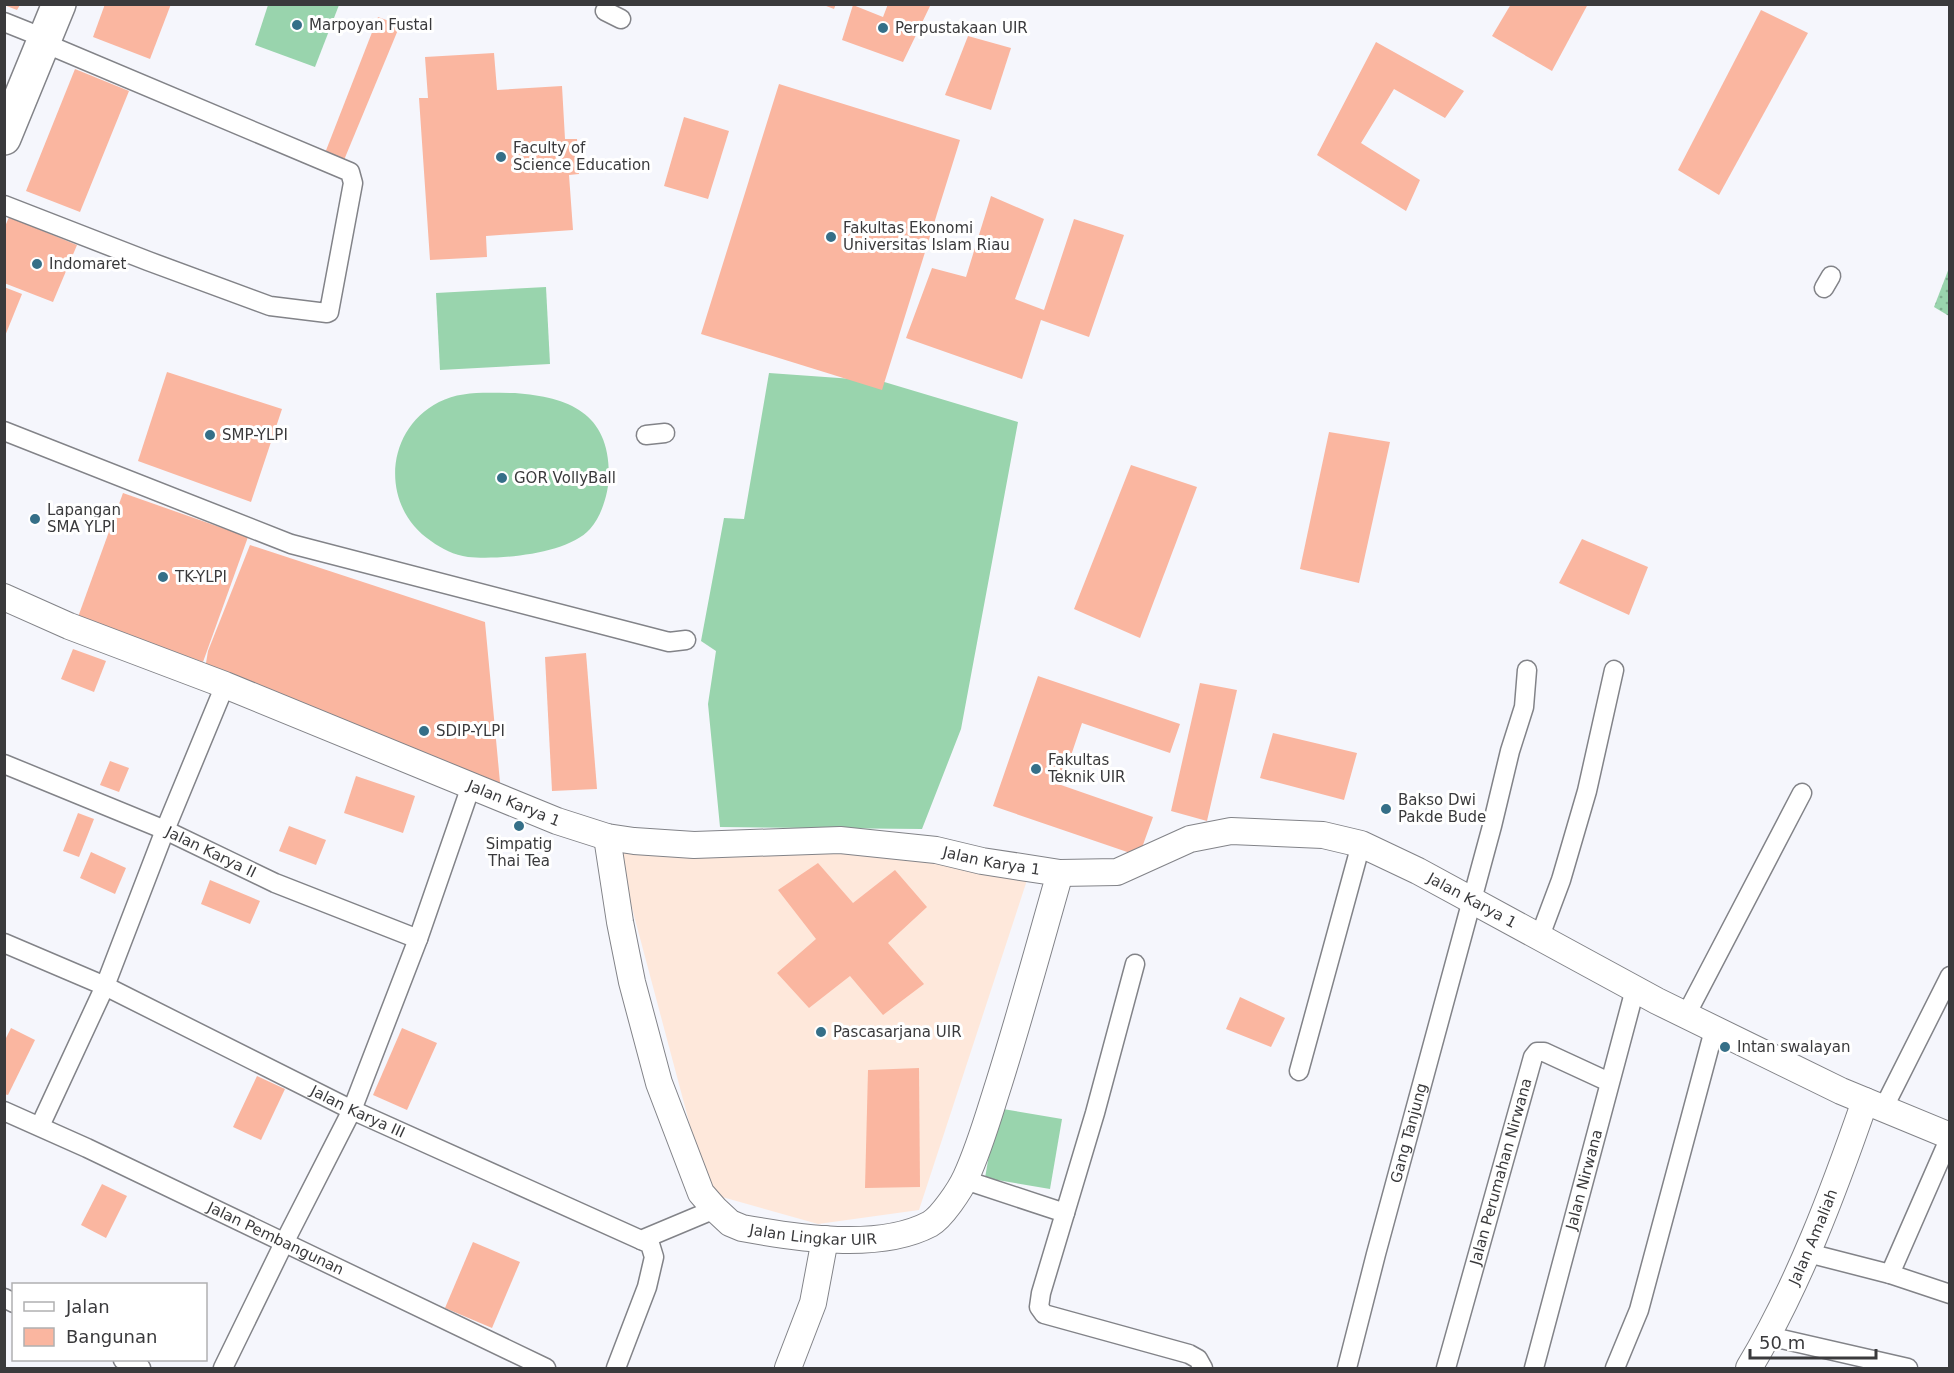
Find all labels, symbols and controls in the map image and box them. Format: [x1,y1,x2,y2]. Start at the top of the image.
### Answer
place label: Marpoyan Fustal [309,16,433,34]
marker: Marpoyan Fustal [290,18,304,32]
place label: Perpustakaan UIR [895,19,1028,37]
marker: Perpustakaan UIR [876,21,890,35]
place label: Faculty of Science Education [513,139,651,174]
marker: Faculty of Science Education [494,150,508,164]
place label: Fakultas Ekonomi Universitas Islam Riau [843,219,1010,254]
marker: Fakultas Ekonomi Universitas Islam Riau [824,230,838,244]
place label: Indomaret [49,255,126,273]
marker: Indomaret [30,257,44,271]
place label: SMP-YLPI [222,426,288,444]
marker: SMP-YLPI [203,428,217,442]
place label: GOR VollyBall [514,469,616,487]
marker: GOR VollyBall [495,471,509,485]
place label: Lapangan SMA YLPI [47,501,121,536]
marker: Lapangan SMA YLPI [28,512,42,526]
place label: TK-YLPI [174,568,227,586]
marker: TK-YLPI [156,570,170,584]
place label: SDIP-YLPI [436,722,505,740]
marker: SDIP-YLPI [417,724,431,738]
place label: Fakultas Teknik UIR [1047,751,1125,786]
marker: Fakultas Teknik UIR [1029,762,1043,776]
street label: Jalan Karya 1 [464,776,563,830]
place label: Bakso Dwi Pakde Bude [1398,791,1486,826]
marker: Bakso Dwi Pakde Bude [1379,802,1393,816]
marker: Simpatig Thai Tea [512,819,526,833]
street label: Jalan Karya II [162,822,259,882]
place label: Simpatig Thai Tea [486,835,552,870]
street label: Jalan Karya 1 [940,843,1041,879]
street label: Jalan Karya 1 [1423,868,1520,932]
place label: Pascasarjana UIR [833,1023,962,1041]
marker: Pascasarjana UIR [814,1025,828,1039]
place label: Intan swalayan [1737,1038,1851,1056]
marker: Intan swalayan [1718,1040,1732,1054]
street label: Jalan Perumahan Nirwana [1466,1076,1536,1268]
street label: Jalan Karya III [307,1081,408,1142]
street label: Gang Tanjung [1387,1081,1431,1185]
street label: Jalan Nirwana [1562,1127,1606,1233]
street label: Jalan Amaliah [1785,1187,1841,1289]
street label: Jalan Pembangunan [204,1198,347,1279]
street label: Jalan Lingkar UIR [747,1220,877,1249]
legend [12,1283,207,1361]
text: Jalan [65,1296,110,1317]
scale bar [1750,1322,1876,1360]
text: Bangunan [66,1326,157,1347]
text: 50 m [1759,1332,1805,1353]

